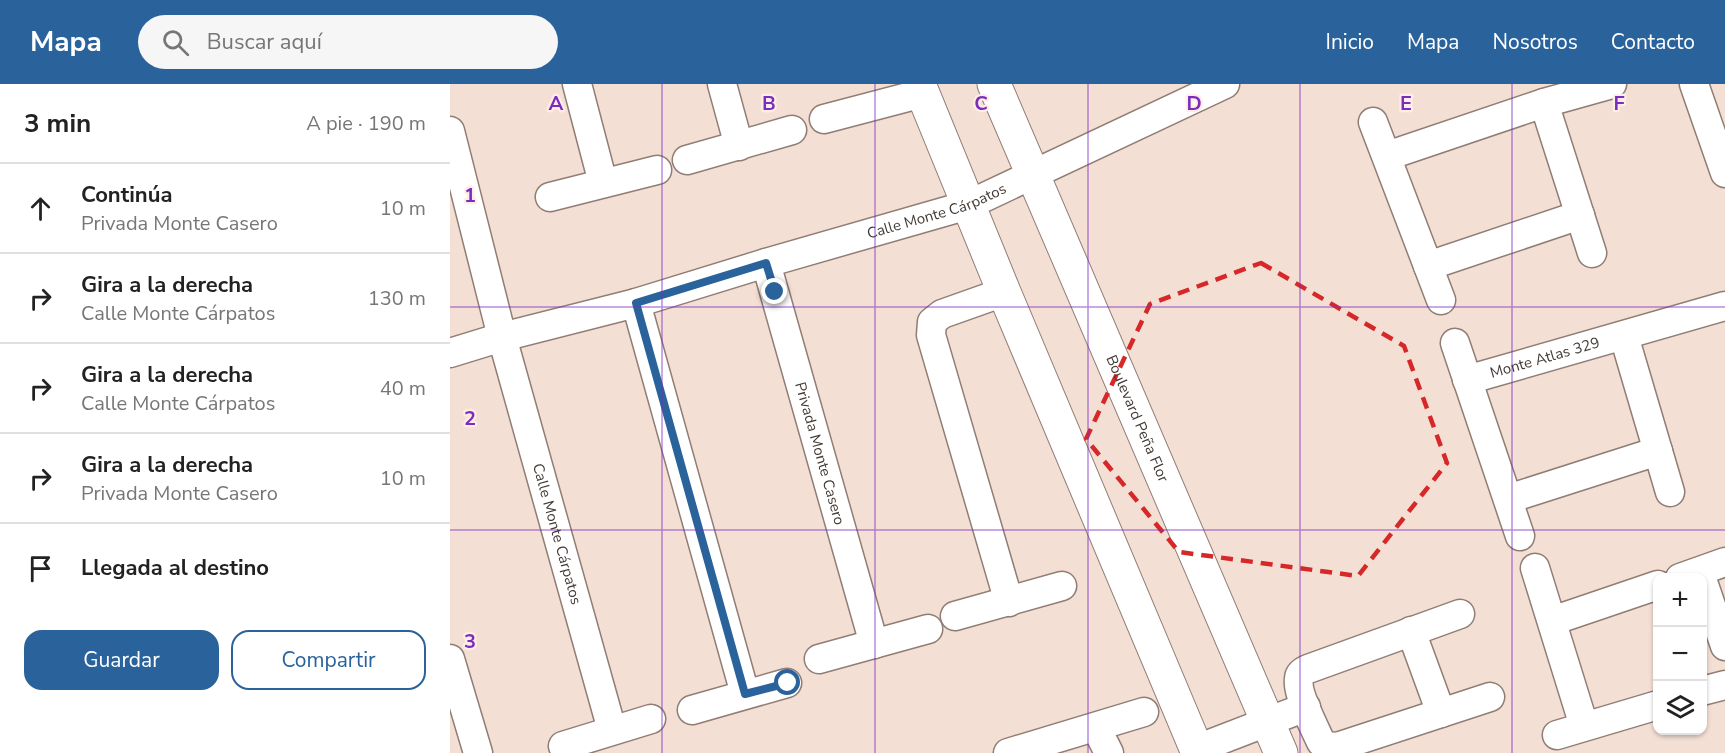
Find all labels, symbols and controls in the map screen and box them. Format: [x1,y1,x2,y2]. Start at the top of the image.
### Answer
search box [138,15,558,69]
text: Mapa [30,23,102,61]
icon: search [159,26,192,59]
text: Buscar aquí [207,27,322,57]
text: Inicio [1326,28,1374,56]
text: Mapa [1407,28,1459,56]
text: Nosotros [1492,28,1578,56]
text: Contacto [1611,28,1695,56]
text: A [549,90,564,117]
text: B [762,90,776,117]
text: C [974,90,988,117]
text: D [1186,90,1202,117]
text: E [1400,90,1412,117]
text: F [1613,90,1625,117]
text: 3 min [24,106,91,141]
text: A pie · 190 m [306,110,426,137]
street label: Calle Monte Cárpatos [865,178,1009,244]
text: Continúa [81,180,172,210]
text: 1 [464,182,476,209]
icon: ahead [24,192,57,225]
text: 10 m [380,195,426,222]
text: Privada Monte Casero [81,210,278,237]
text: Gira a la derecha [81,270,253,300]
route end [761,278,787,304]
icon: right [24,282,57,315]
text: 130 m [368,285,426,312]
text: Calle Monte Cárpatos [81,300,275,327]
street label: Monte Atlas 329 [1488,332,1602,383]
street label: Boulevard Peña Flor [1101,352,1174,486]
text: Gira a la derecha [81,360,253,390]
icon: right [24,372,57,405]
text: 40 m [380,375,426,402]
street label: Privada Monte Casero [790,380,850,527]
text: Calle Monte Cárpatos [81,390,275,417]
text: 2 [464,405,476,432]
text: Gira a la derecha [81,450,253,480]
street label: Calle Monte Cárpatos [528,461,586,607]
icon: right [24,462,57,495]
text: 10 m [380,465,426,492]
text: Privada Monte Casero [81,480,278,507]
icon: arrive [24,552,57,585]
text: Llegada al destino [81,553,269,583]
map controls [1653,573,1707,735]
button: + [1653,573,1707,627]
button: − [1653,627,1707,681]
text: 3 [464,628,476,655]
button: Guardar [24,630,219,690]
button: Compartir [231,630,426,690]
route start [774,669,800,695]
button: layers [1653,681,1707,735]

